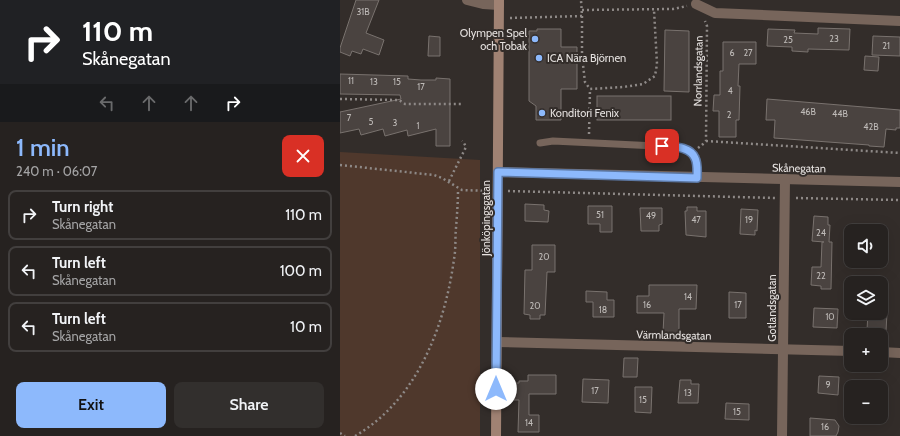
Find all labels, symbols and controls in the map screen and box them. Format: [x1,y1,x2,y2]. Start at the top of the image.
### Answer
house number: 31B [356,6,370,17]
text: 110 m [82,14,153,48]
icon: right [16,16,68,68]
place label: Olympen Spel och Tobak [460,26,527,53]
house number: 23 [829,33,839,44]
marker: Olympen Spel och Tobak [530,34,540,44]
house number: 25 [783,34,793,45]
street label: Norrlandsgatan [690,35,706,107]
house number: 21 [882,40,890,51]
house number: 6 [729,47,735,58]
house number: 27 [743,47,753,58]
text: Skånegatan [82,48,171,70]
place label: ICA Nära Björnen [547,51,626,65]
marker: ICA Nära Björnen [534,53,544,63]
house number: 11 [348,75,354,86]
house number: 13 [370,76,378,87]
house number: 15 [393,76,401,87]
house number: 17 [417,81,425,92]
house number: 4 [727,85,733,96]
icon: left [96,92,118,114]
icon: ahead [138,92,160,114]
icon: ahead [180,92,202,114]
icon: right [222,92,244,114]
place label: Konditori Fenix [550,106,620,120]
house number: 46B [800,106,816,117]
marker: Konditori Fenix [537,108,547,118]
house number: 44B [832,108,849,119]
house number: 2 [727,109,732,120]
house number: 7 [347,112,352,123]
house number: 5 [369,116,374,127]
house number: 3 [393,117,398,128]
house number: 1 [417,120,420,131]
house number: 42B [863,121,879,132]
pin [645,129,679,163]
text: 1 min [16,133,70,162]
button: close [282,135,324,177]
icon: arrive [651,135,673,157]
street label: Skånegatan [772,161,826,175]
text: 240 m · 06:07 [16,163,97,179]
street label: Jönköpingsgatan [479,180,493,257]
text: Turn right [52,198,113,216]
icon: right [18,204,40,226]
text: 110 m [285,206,322,224]
house number: 51 [596,209,604,220]
house number: 49 [646,210,656,221]
house number: 47 [691,214,701,225]
house number: 19 [745,214,753,225]
text: Skånegatan [52,216,116,232]
map controls [844,224,888,424]
button: sound [844,224,888,268]
house number: 24 [816,227,826,238]
house number: 20 [539,251,550,262]
text: Turn left [52,254,106,272]
icon: left [18,260,40,282]
text: 100 m [280,262,322,280]
house number: 22 [816,270,826,281]
text: Skånegatan [52,272,116,288]
street label: Gotlandsgatan [765,274,779,342]
button: layers [844,276,888,320]
house number: 14 [684,291,692,302]
house number: 16 [643,299,651,310]
house number: 17 [734,299,742,310]
house number: 20 [530,300,541,311]
house number: 18 [599,304,607,315]
text: Turn left [52,310,106,328]
house number: 10 [825,311,835,322]
icon: left [18,316,40,338]
text: 10 m [290,318,322,336]
street label: Värmlandsgatan [636,327,712,343]
text: Skånegatan [52,328,116,344]
button: + [844,328,888,372]
position arrow [475,368,517,410]
house number: 9 [825,379,831,390]
button: − [844,380,888,424]
button: Exit [16,382,166,428]
button: Share [174,382,324,428]
house number: 17 [591,385,599,396]
house number: 13 [684,387,692,398]
house number: 15 [639,394,647,405]
house number: 15 [733,406,741,417]
house number: 14 [525,417,533,428]
house number: 16 [821,421,829,432]

